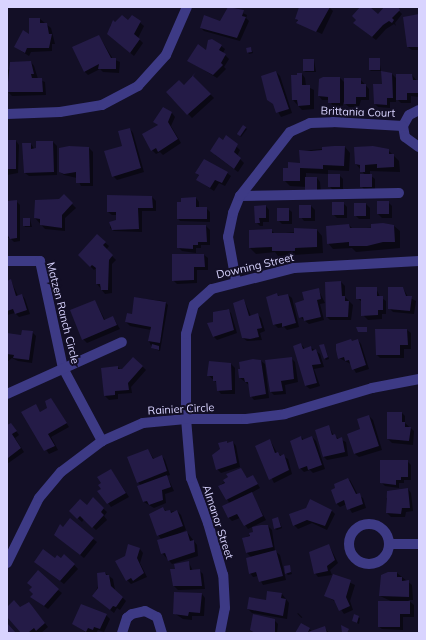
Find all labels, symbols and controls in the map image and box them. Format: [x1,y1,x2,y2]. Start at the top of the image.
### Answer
street label: Brittania Court [320,104,396,120]
street label: Downing Street [215,251,295,281]
street label: Matzen Ranch Circle [44,261,82,365]
street label: Rainier Circle [147,401,215,417]
street label: Almanor Street [200,483,236,561]

